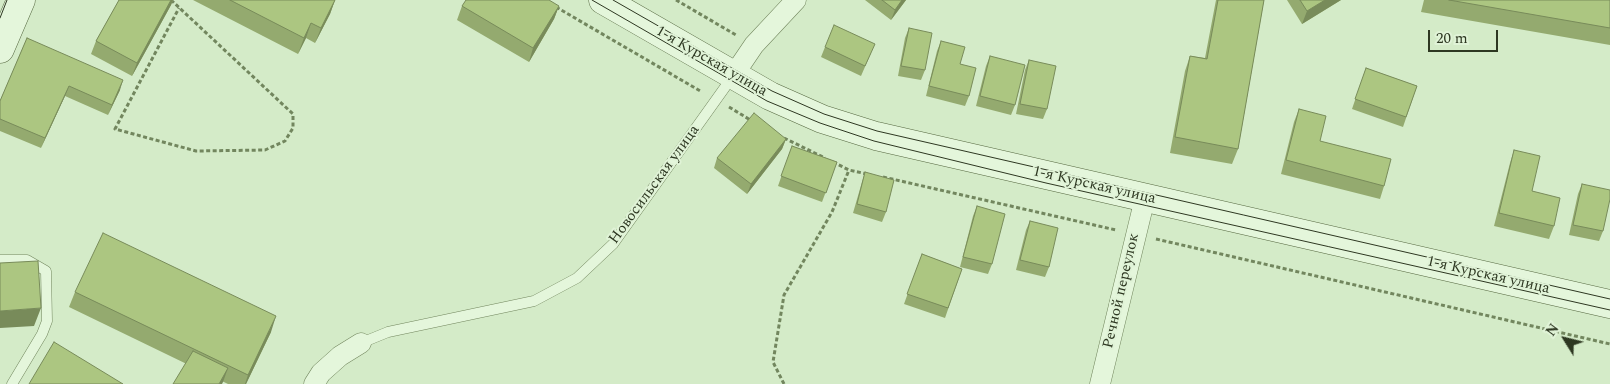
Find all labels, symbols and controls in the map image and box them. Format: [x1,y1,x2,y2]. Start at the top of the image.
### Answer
scale bar [1430,20,1500,52]
street label: 1-я Курская улица [652,23,770,101]
text: 20 m [1436,27,1468,50]
street label: Новосильская улица [606,122,704,248]
street label: 1-я Курская улица [1031,163,1157,209]
street label: Речной переулок [1100,232,1144,350]
street label: 1-я Курская улица [1425,253,1551,299]
north arrow [1540,314,1590,364]
text: N [1541,319,1564,341]

